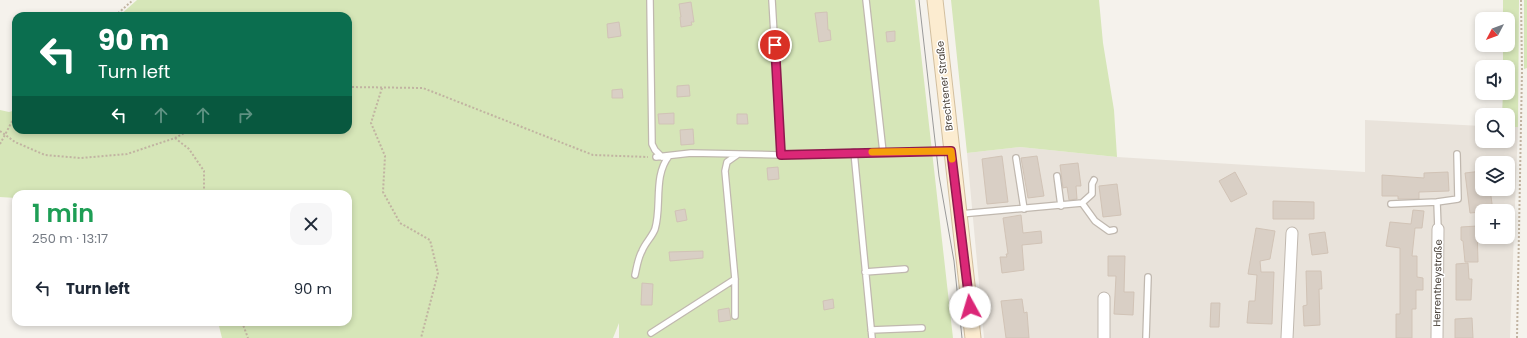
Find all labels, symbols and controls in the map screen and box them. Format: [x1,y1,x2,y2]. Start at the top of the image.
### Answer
north arrow [1475,12,1515,52]
map controls [1475,12,1515,244]
text: 90 m [98,21,169,60]
icon: left [32,28,84,80]
pin [758,28,792,62]
icon: arrive [764,34,786,56]
street label: Brechtener Straße [932,40,957,132]
text: Turn left [98,59,170,84]
button: sound [1475,60,1515,100]
icon: left [108,104,130,126]
icon: ahead [150,104,172,126]
icon: ahead [192,104,214,126]
icon: right [234,104,256,126]
button: search [1475,108,1515,148]
button: layers [1475,156,1515,196]
text: 1 min [32,197,94,230]
button: close [290,203,332,245]
button: + [1475,204,1515,244]
text: 250 m · 13:17 [32,229,108,248]
street label: Herrentheystraße [1429,239,1446,327]
icon: left [32,277,54,299]
text: Turn left [66,278,130,299]
text: 90 m [294,278,332,299]
position arrow [949,286,991,328]

